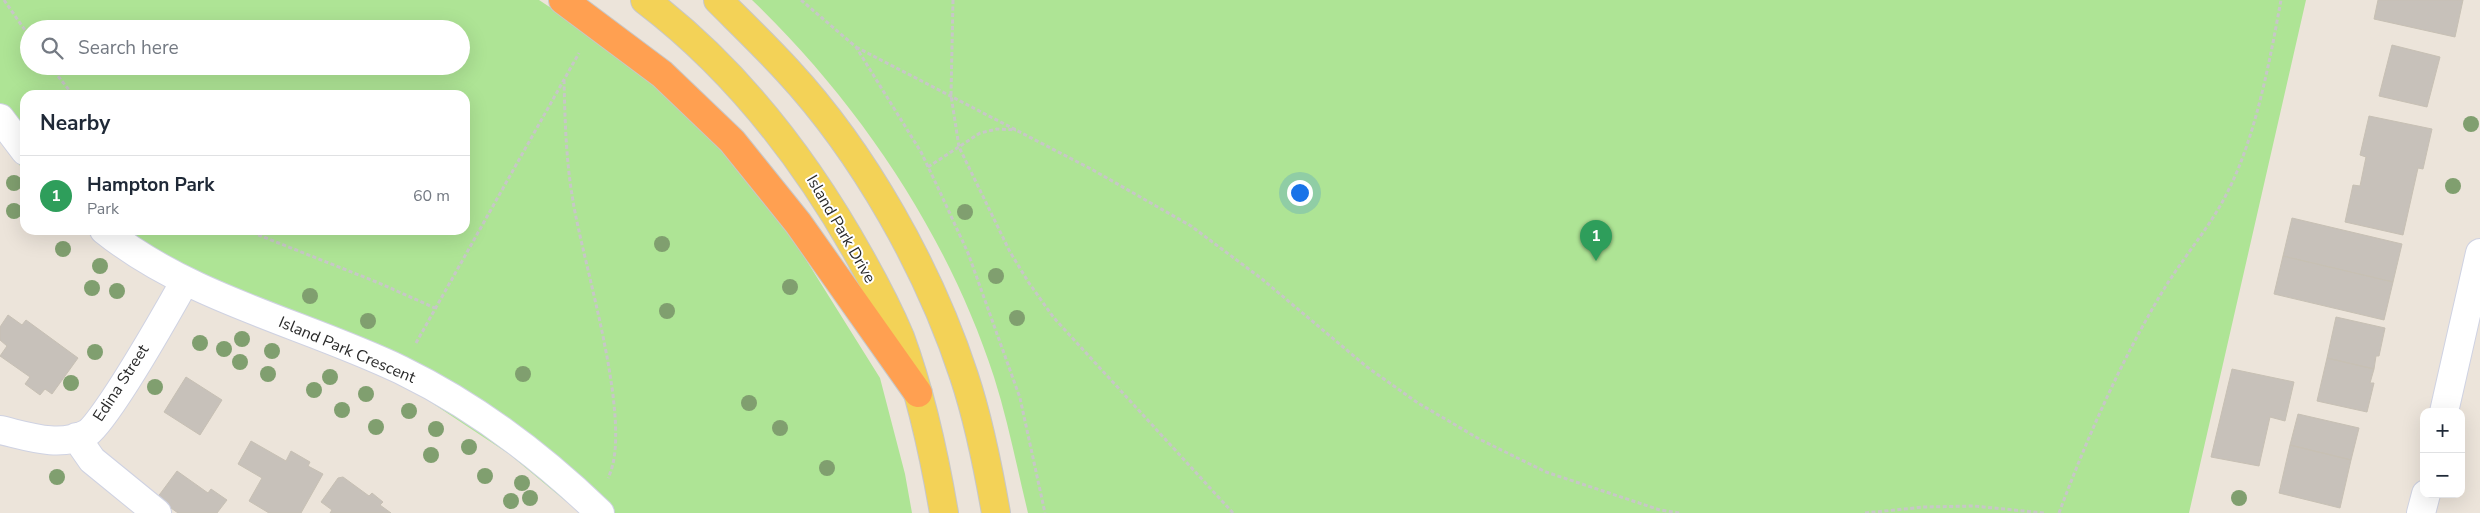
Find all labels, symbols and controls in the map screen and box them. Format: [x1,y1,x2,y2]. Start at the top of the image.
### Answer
search box [20,20,470,75]
icon: search [38,34,66,62]
text: Search here [78,35,179,61]
text: Nearby [40,109,110,137]
street label: Island Park Drive [801,171,881,287]
text: Hampton Park [87,172,214,198]
your location [1287,180,1313,206]
text: 1 [51,185,61,207]
text: 60 m [413,185,450,207]
text: Park [87,198,119,220]
pin: 1 [1580,220,1612,261]
street label: Island Park Crescent [275,311,419,389]
street label: Edina Street [88,340,154,426]
map controls [2420,408,2465,498]
button: + [2420,408,2465,453]
button: − [2420,453,2465,498]

